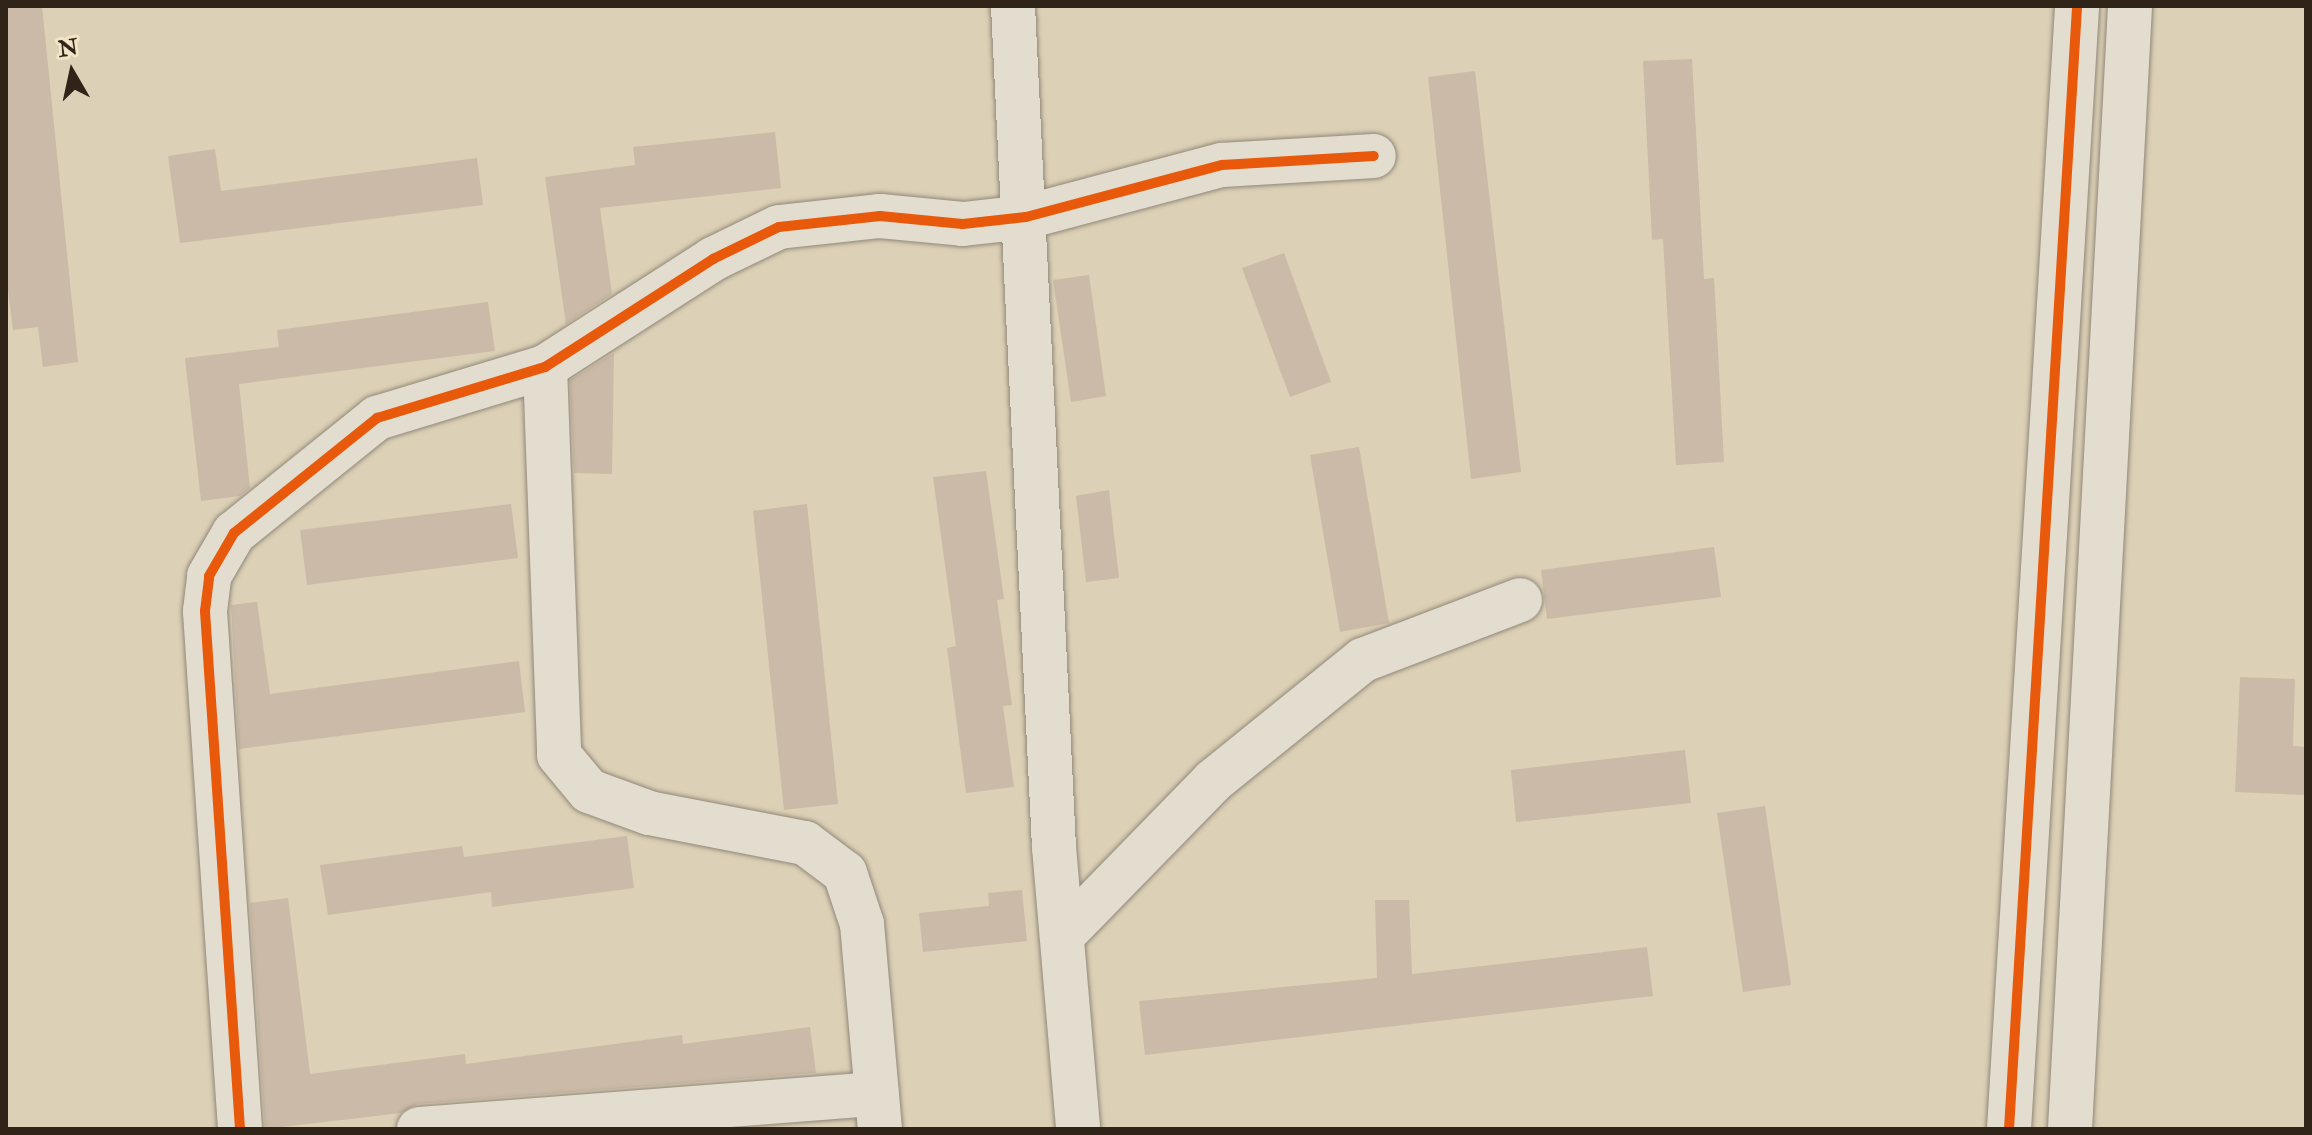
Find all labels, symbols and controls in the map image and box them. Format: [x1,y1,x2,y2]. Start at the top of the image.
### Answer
north arrow [32,32,112,112]
text: N [56,33,80,64]

